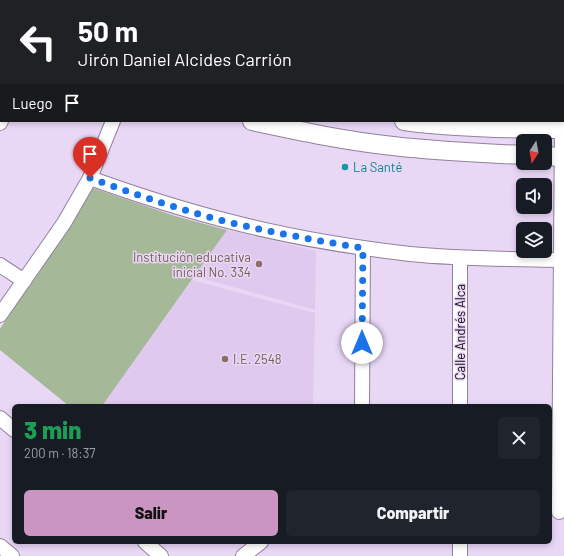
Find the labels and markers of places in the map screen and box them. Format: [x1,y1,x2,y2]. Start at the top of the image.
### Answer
pin [73,137,107,178]
place label: La Santé [353,159,402,175]
marker: La Santé [340,162,350,172]
place label: Institución educativa inicial No. 334 [133,249,251,280]
marker: Institución educativa inicial No. 334 [254,259,264,269]
place label: I.E. 2548 [233,351,282,367]
marker: I.E. 2548 [220,354,230,364]

